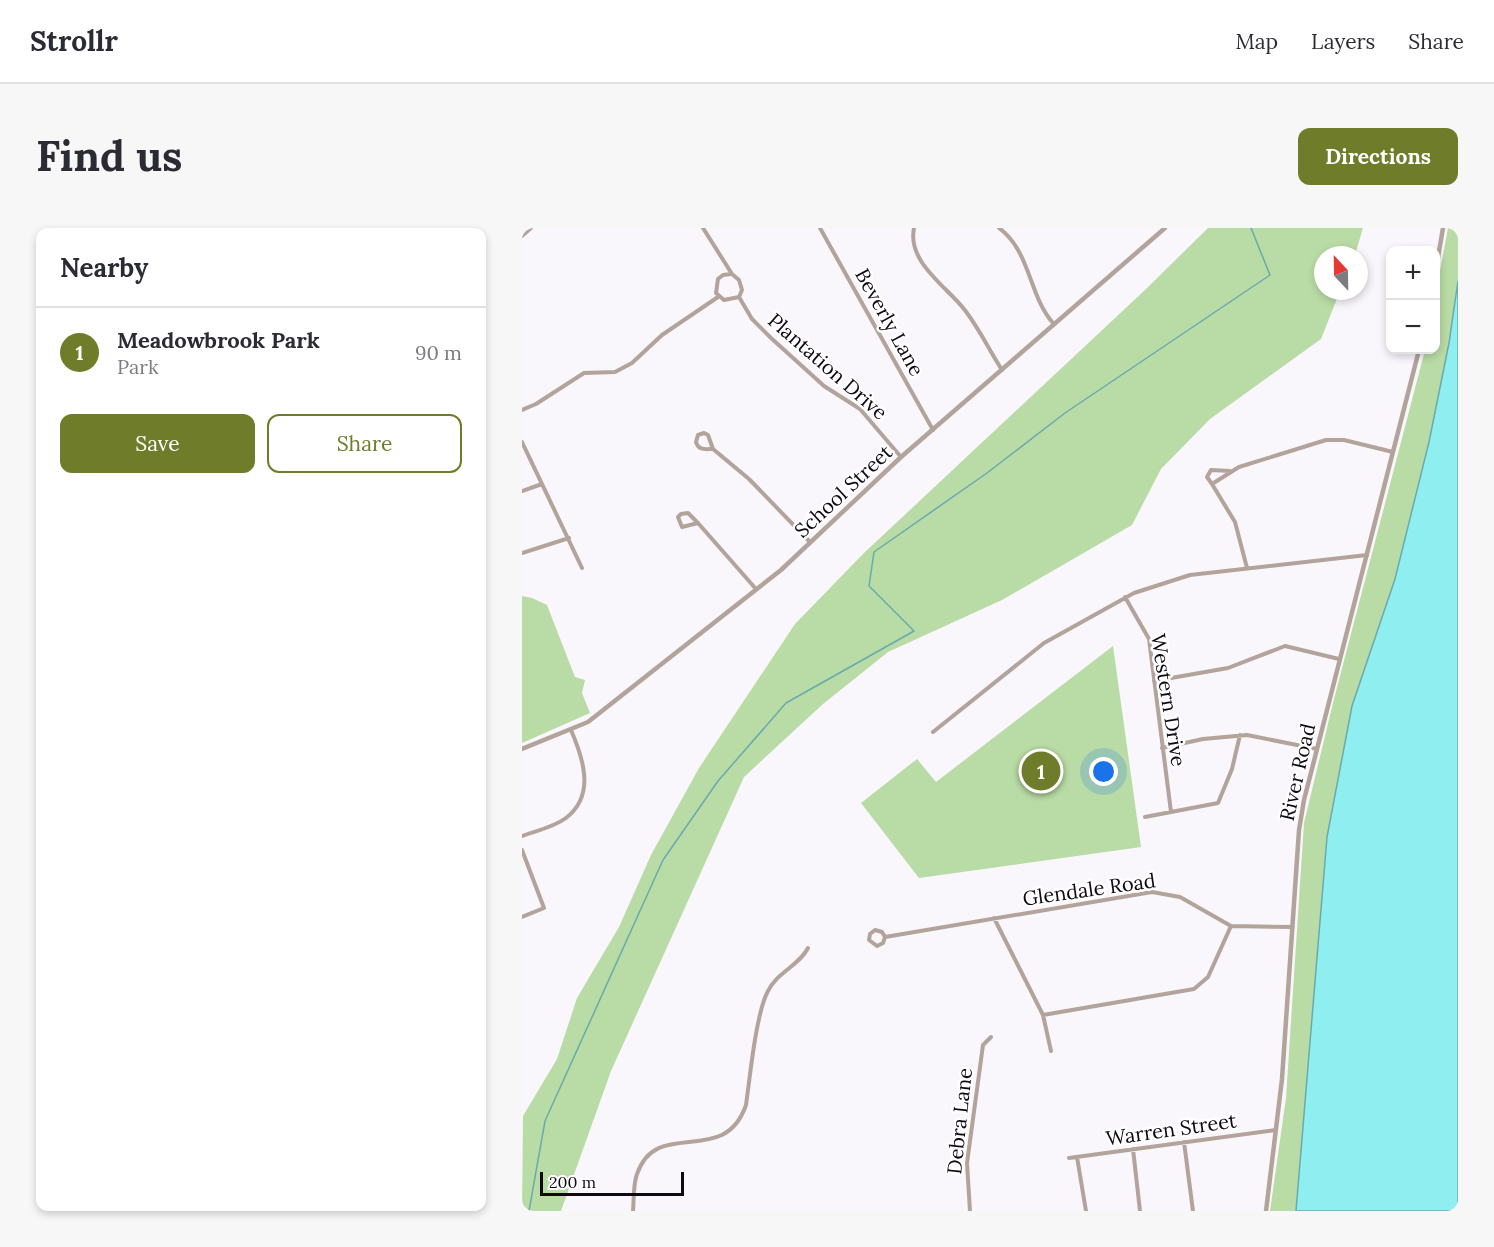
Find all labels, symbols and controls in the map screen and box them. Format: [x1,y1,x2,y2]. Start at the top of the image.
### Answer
text: Strollr [30,23,118,59]
text: Map [1235,28,1278,55]
text: Layers [1311,28,1375,55]
text: Share [1408,28,1464,55]
button: Directions [1298,128,1458,185]
text: Find us [36,129,182,183]
north arrow [1314,246,1368,300]
map controls [1386,246,1440,354]
button: + [1386,246,1440,300]
text: Nearby [60,251,148,284]
street label: Beverly Lane [850,264,930,380]
button: − [1386,300,1440,354]
street label: Plantation Drive [763,307,893,425]
text: Meadowbrook Park [117,326,320,354]
text: 1 [75,340,84,365]
text: 90 m [415,340,462,365]
text: Park [117,354,159,379]
button: Save [60,414,255,473]
button: Share [267,414,462,473]
street label: School Street [789,439,897,543]
street label: Western Drive [1146,632,1192,768]
street label: River Road [1274,721,1320,823]
pin: 1 [1022,748,1060,794]
your location [1089,757,1118,786]
street label: Glendale Road [1021,867,1157,911]
street label: Debra Lane [941,1066,977,1175]
street label: Warren Street [1104,1107,1238,1151]
scale bar [540,1169,684,1196]
text: 200 m [549,1172,596,1192]

